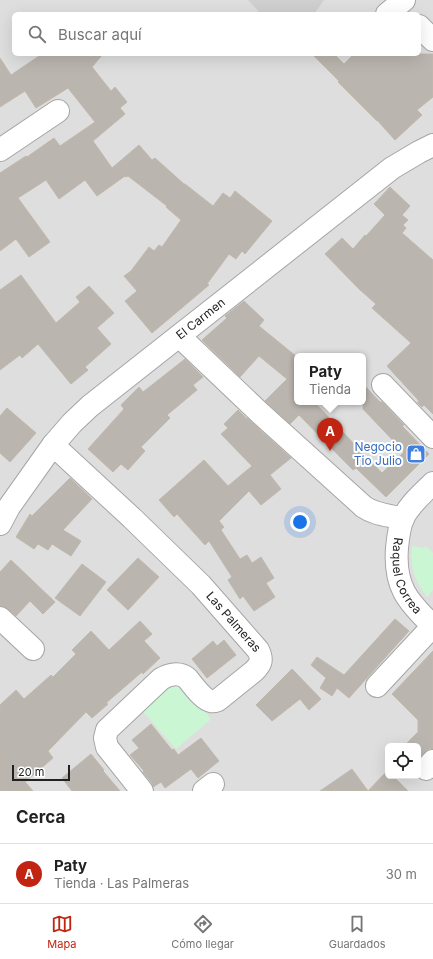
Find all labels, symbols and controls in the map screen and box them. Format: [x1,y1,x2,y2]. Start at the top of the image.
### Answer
search box [12,12,421,56]
icon: search [26,23,48,45]
text: Buscar aquí [58,25,142,44]
street label: El Carmen [173,294,228,342]
popup [294,353,366,405]
text: Paty [309,362,342,381]
text: Tienda [309,381,351,397]
pin: A [317,418,343,451]
place label: Negocio Tio Julio [354,439,402,468]
shop icon: Negocio Tio Julio [405,443,427,465]
your location [290,512,310,532]
street label: Raquel Correa [390,537,425,617]
street label: Las Palmeras [203,588,264,655]
map controls [385,743,421,779]
button: locate [385,743,421,779]
scale bar [12,763,70,782]
text: 20 m [18,765,44,779]
text: Cerca [16,807,65,827]
text: Paty [54,856,87,875]
text: A [24,866,34,882]
text: 30 m [386,866,417,882]
text: Tienda · Las Palmeras [54,875,189,891]
tab: Mapa [47,913,77,951]
tab: Cómo llegar [171,913,234,951]
tab: Guardados [329,913,386,951]

